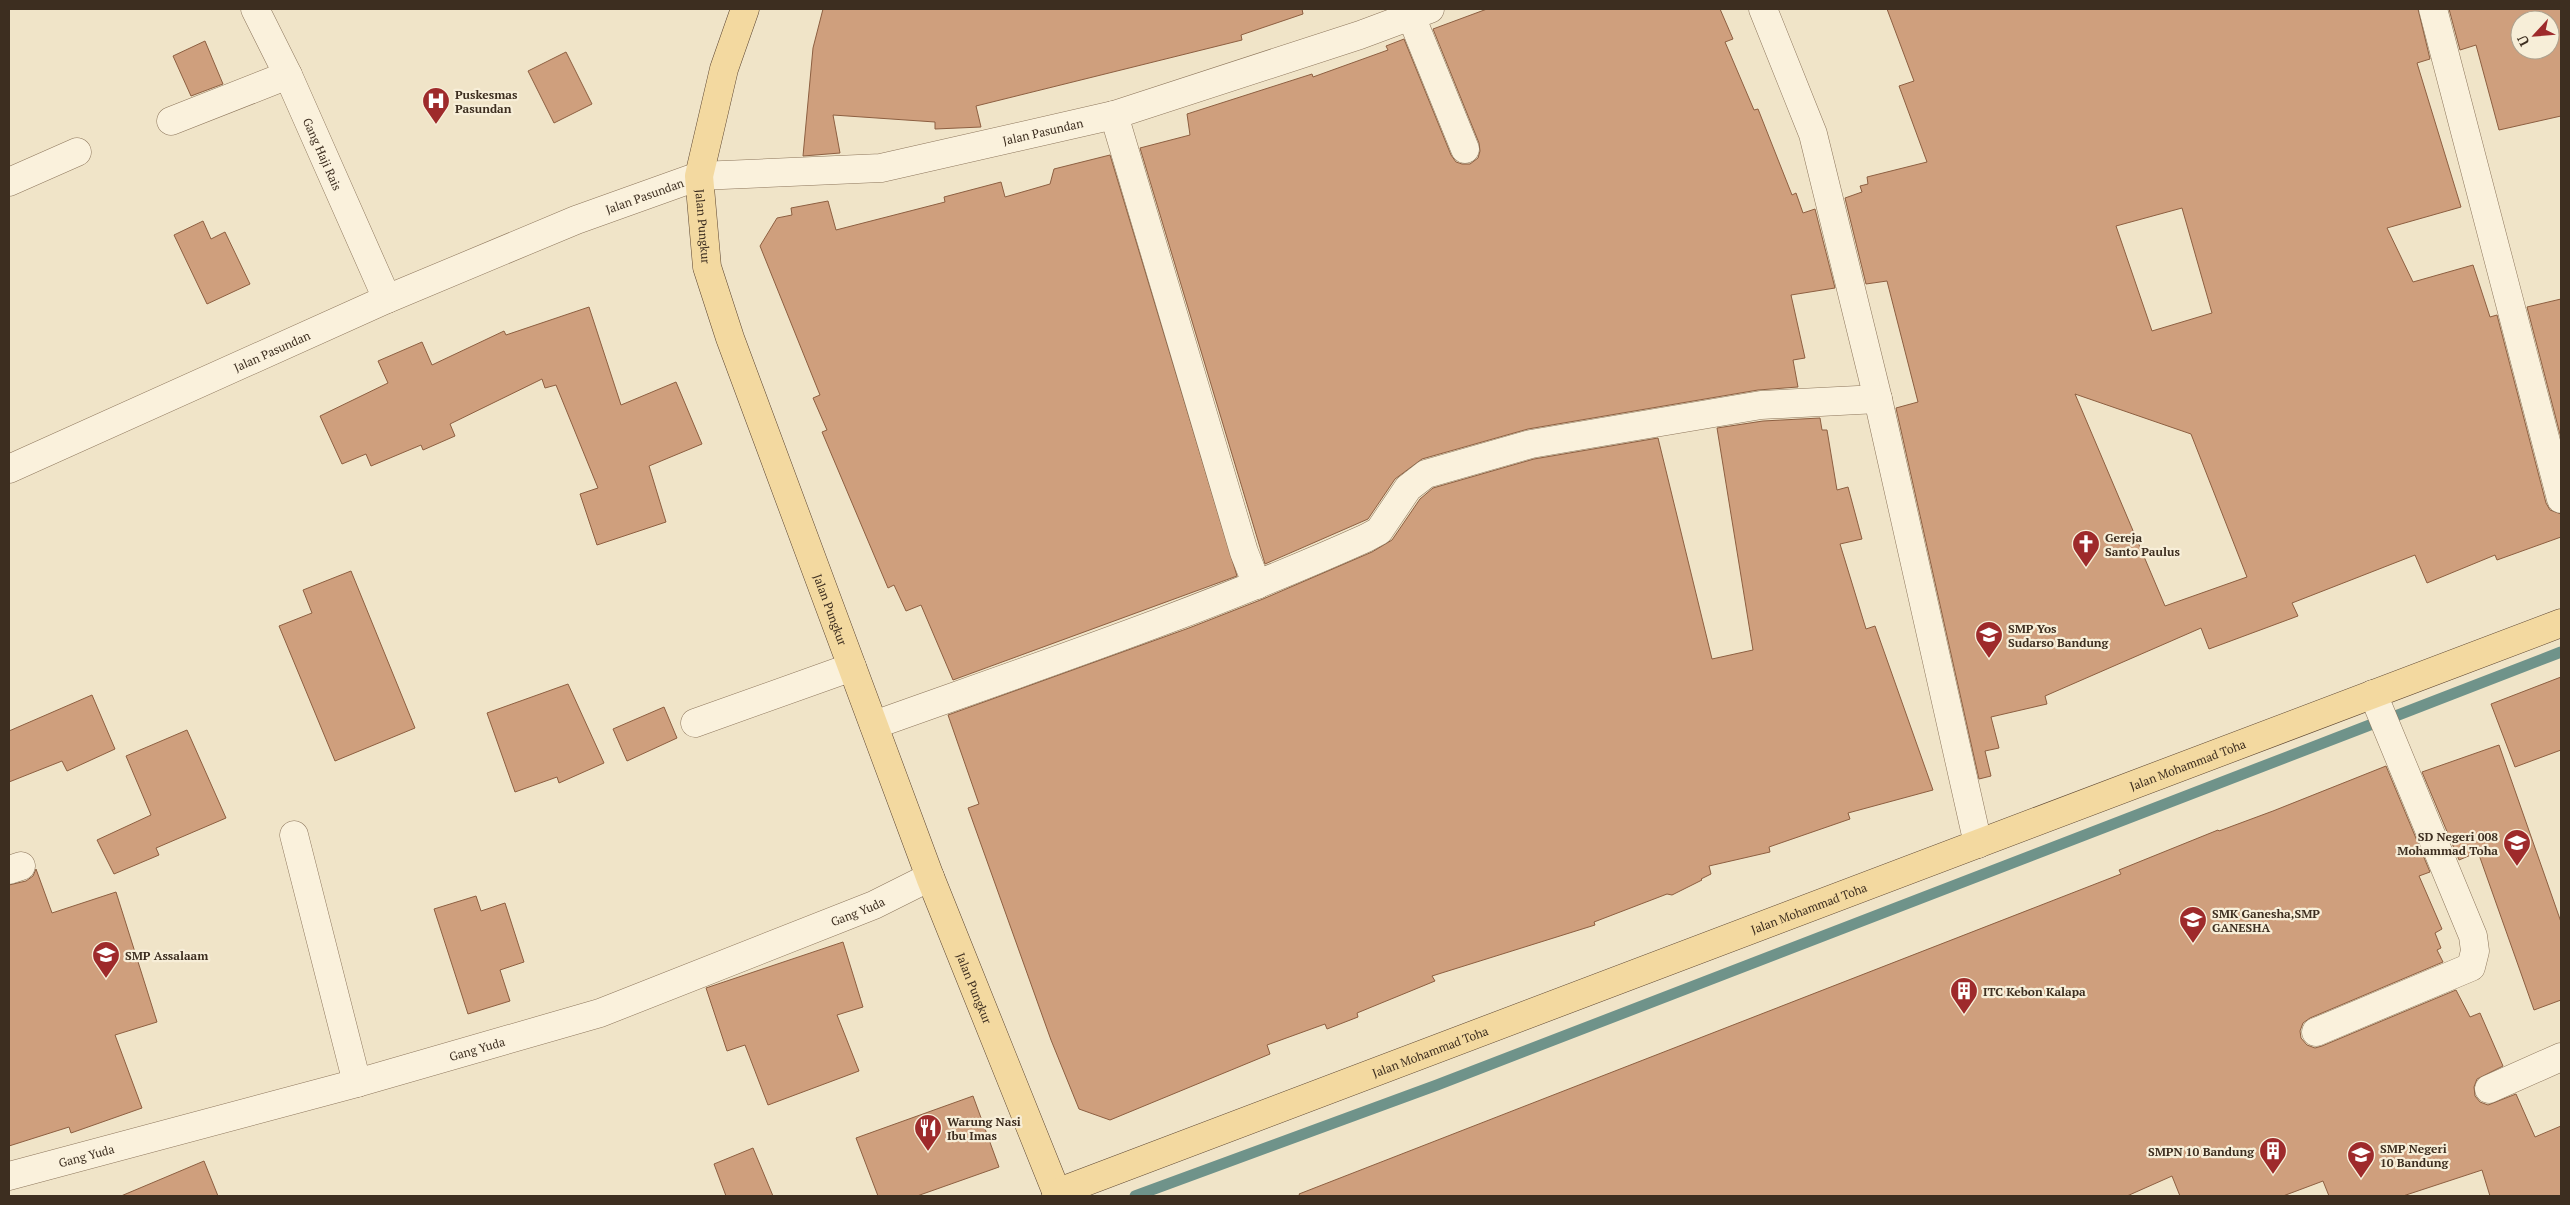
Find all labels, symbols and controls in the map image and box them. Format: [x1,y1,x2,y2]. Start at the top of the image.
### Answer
north arrow [2510,10,2560,60]
text: U [2512,32,2534,50]
hospital icon: Puskesmas Pasundan [421,86,451,125]
place label: Puskesmas Pasundan [455,87,518,116]
street label: Gang Haji Rais [300,115,345,193]
street label: Jalan Pasundan [1001,115,1084,148]
street label: Jalan Pasundan [603,175,686,216]
street label: Jalan Pungkur [693,188,714,265]
street label: Jalan Pasundan [231,327,312,375]
church icon: Gereja Santo Paulus [2071,529,2101,568]
place label: Gereja Santo Paulus [2105,530,2180,559]
street label: Jalan Pungkur [811,572,851,648]
school or university icon: SMP Yos Sudarso Bandung [1974,620,2004,659]
place label: SMP Yos Sudarso Bandung [2008,621,2109,650]
street label: Jalan Mohammad Toha [2127,736,2248,793]
school or university icon: SD Negeri 008 Mohammad Toha [2502,828,2532,867]
place label: SD Negeri 008 Mohammad Toha [2397,829,2498,858]
street label: Jalan Mohammad Toha [1749,879,1869,937]
street label: Gang Yuda [828,893,887,929]
school or university icon: SMK Ganesha,SMP GANESHA [2178,905,2208,944]
place label: SMK Ganesha,SMP GANESHA [2212,906,2320,935]
school or university icon: SMP Assalaam [91,940,121,979]
place label: SMP Assalaam [125,948,208,963]
street label: Jalan Pungkur [954,950,996,1026]
building icon: ITC Kebon Kalapa [1949,976,1979,1015]
place label: ITC Kebon Kalapa [1983,984,2086,999]
street label: Jalan Mohammad Toha [1370,1023,1490,1080]
street label: Gang Yuda [447,1033,506,1064]
restaurant icon: Warung Nasi Ibu Imas [913,1113,943,1152]
place label: Warung Nasi Ibu Imas [947,1114,1021,1143]
building icon: SMPN 10 Bandung [2258,1136,2288,1175]
school or university icon: SMP Negeri 10 Bandung [2346,1140,2376,1179]
street label: Gang Yuda [57,1141,116,1170]
place label: SMP Negeri 10 Bandung [2380,1141,2448,1170]
place label: SMPN 10 Bandung [2148,1144,2254,1159]

